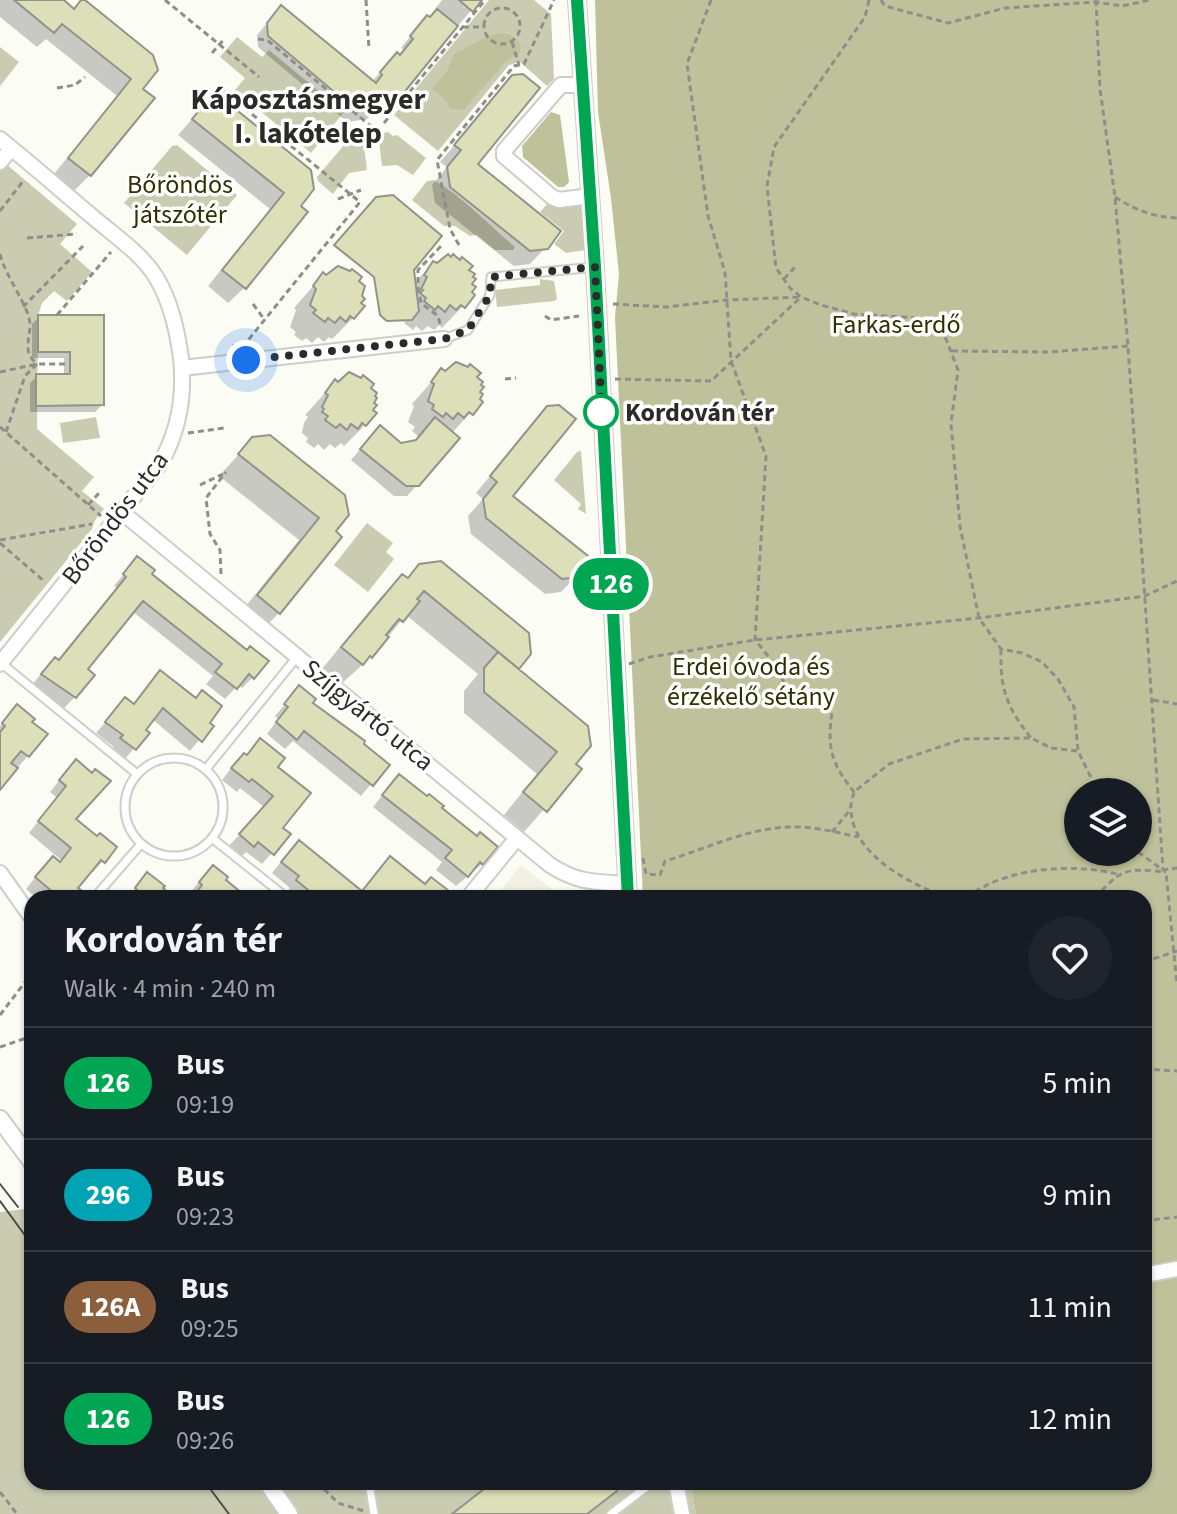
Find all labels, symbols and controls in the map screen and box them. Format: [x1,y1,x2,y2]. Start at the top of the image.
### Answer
district label: Káposztásmegyer I. lakótelep [191,78,426,155]
park label: Bőröndös játszótér [127,166,233,233]
park label: Farkas-erdő [831,306,961,343]
your location [226,340,266,380]
place label: Kordován tér [625,394,775,431]
marker: Kordován tér [584,395,618,429]
street label: Bőröndös utca [53,444,177,592]
line badge: 126 [565,558,657,610]
text: 126 [589,564,633,604]
park label: Erdei óvoda és érzékelő sétány [667,648,835,715]
street label: Szíjgyártó utca [294,650,442,780]
map controls [1064,778,1152,866]
button: layers [1064,778,1152,866]
text: Kordován tér [64,913,282,967]
button: heart [1028,916,1112,1000]
text: Walk · 4 min · 240 m [64,970,276,1007]
text: Bus [176,1043,224,1086]
text: 5 min [1042,1062,1112,1105]
text: 126 [86,1063,130,1103]
text: 09:19 [176,1086,234,1123]
text: Bus [176,1155,224,1198]
text: 9 min [1042,1174,1112,1217]
text: 296 [86,1175,130,1215]
text: 09:23 [176,1198,234,1235]
text: Bus [180,1267,229,1310]
text: 11 min [1028,1286,1112,1329]
text: 126A [80,1287,140,1327]
text: 09:25 [180,1310,239,1347]
text: Bus [176,1379,224,1422]
text: 12 min [1028,1398,1112,1441]
text: 126 [86,1399,130,1439]
text: 09:26 [176,1422,234,1459]

